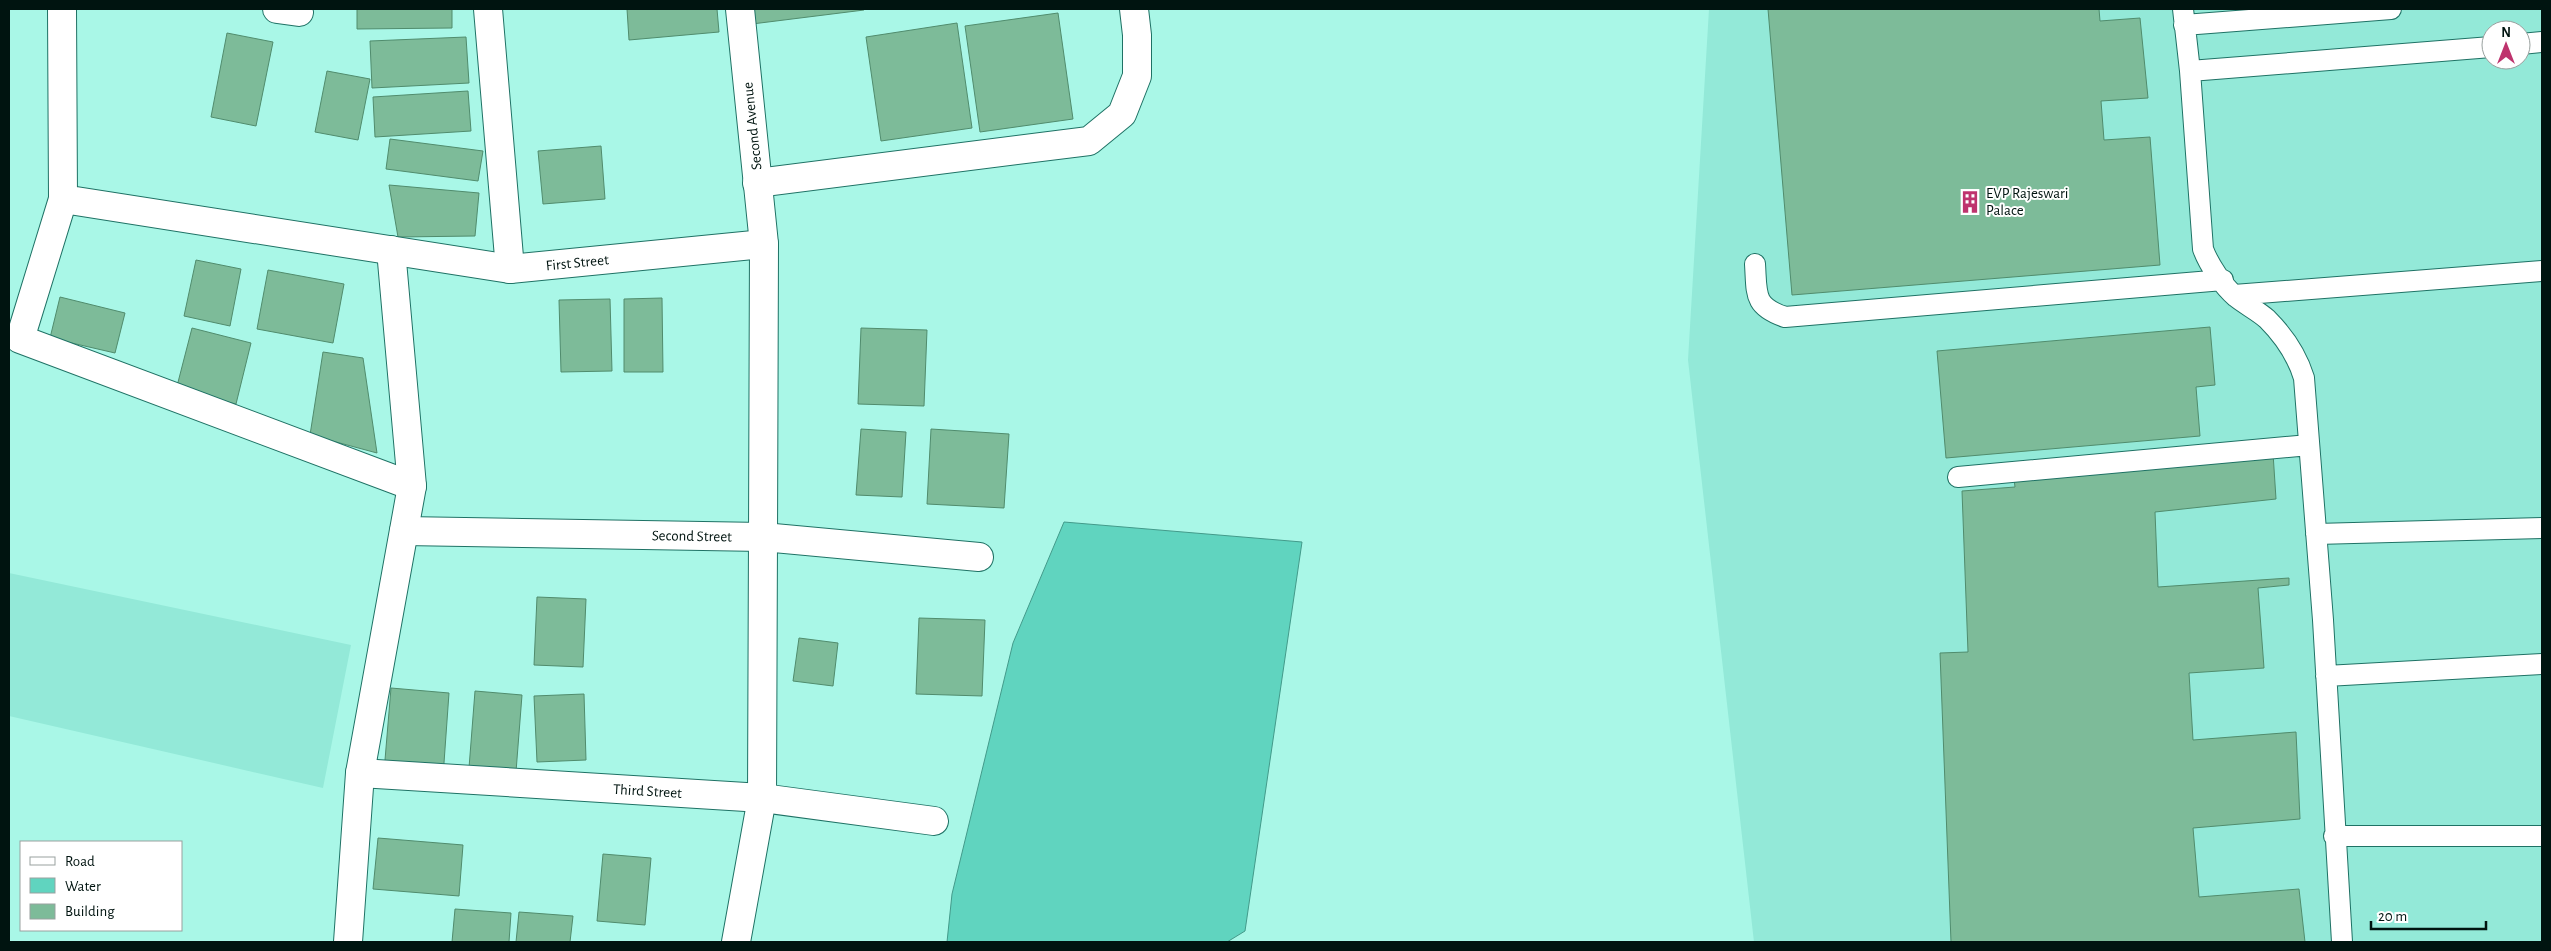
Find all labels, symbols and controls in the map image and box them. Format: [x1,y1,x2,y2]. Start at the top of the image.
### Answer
north arrow [2481,20,2531,70]
text: N [2501,26,2511,40]
street label: Second Avenue [740,81,765,171]
place label: EVP Rajeswari Palace [1986,186,2069,218]
building icon: EVP Rajeswari Palace [1957,189,1983,215]
street label: First Street [545,252,610,273]
street label: Second Street [652,528,732,544]
street label: Third Street [612,782,683,801]
legend [20,841,182,931]
text: Road [65,854,95,869]
text: Water [65,879,101,894]
scale bar [2371,898,2486,930]
text: Building [65,904,115,919]
text: 20 m [2378,909,2407,924]

